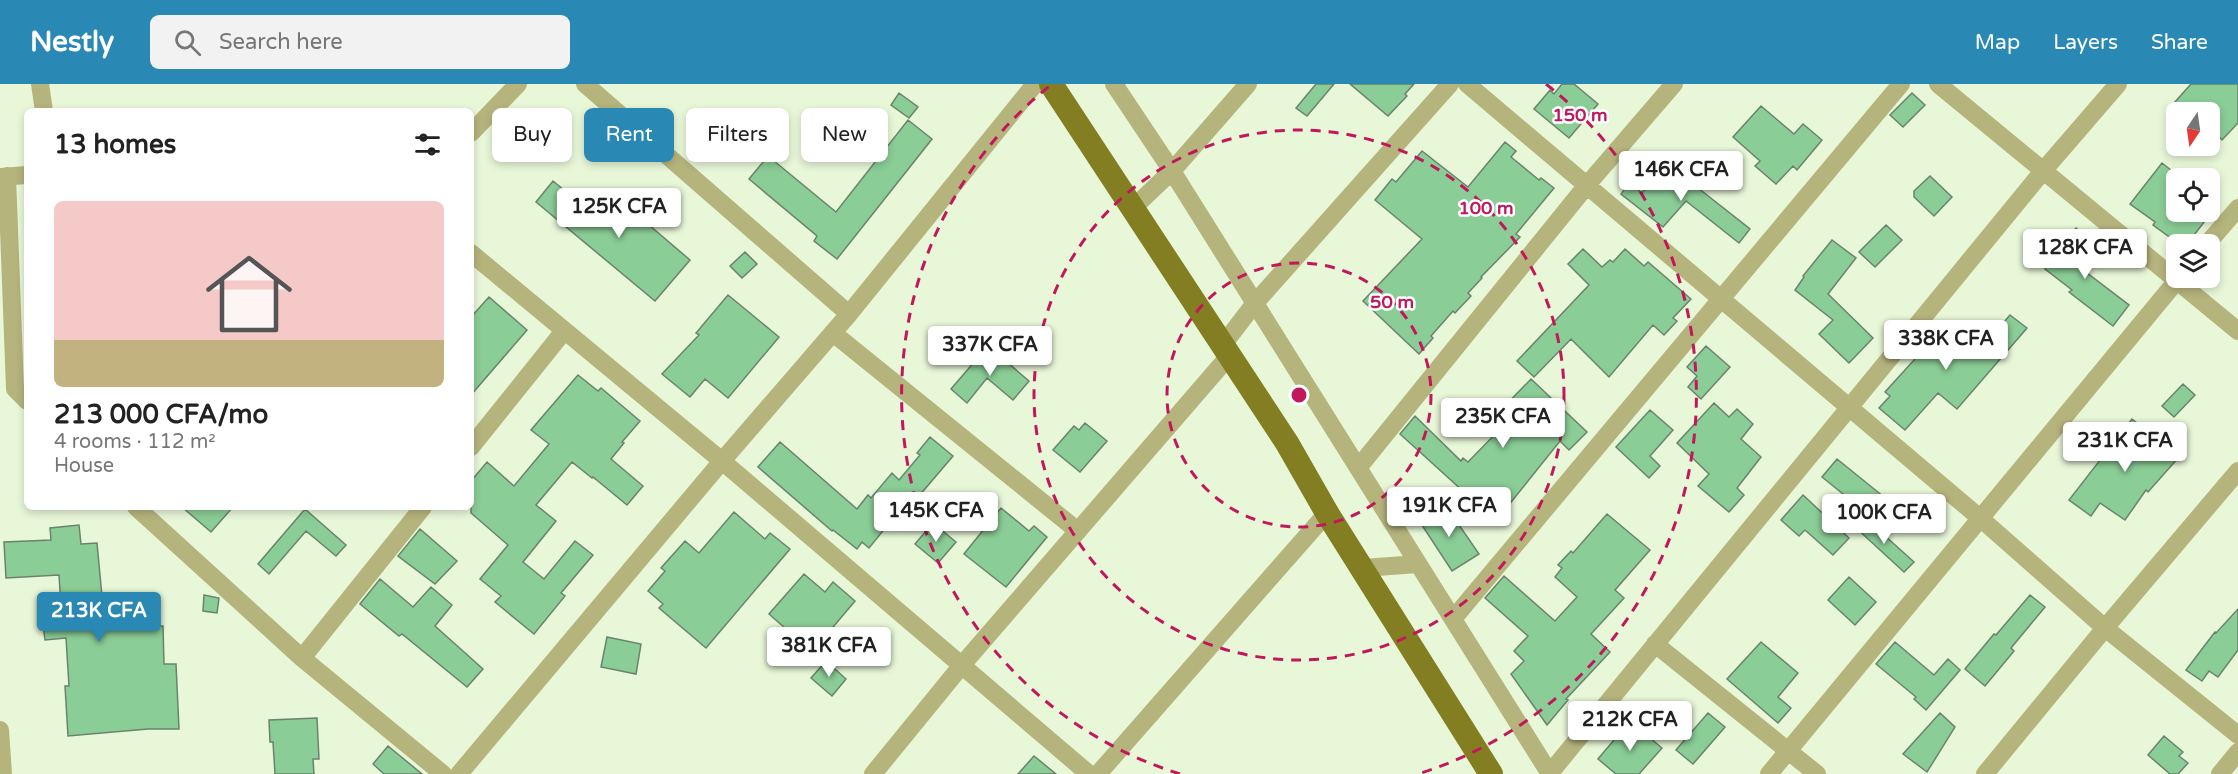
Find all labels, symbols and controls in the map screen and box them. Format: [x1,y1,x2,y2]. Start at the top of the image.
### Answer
search box [150,15,570,69]
text: Nestly [30,25,114,59]
icon: search [171,26,204,59]
text: Search here [219,29,343,55]
text: Map [1975,30,2020,55]
text: Layers [2053,30,2118,55]
text: Share [2151,30,2208,55]
north arrow [2166,102,2220,156]
map controls [2166,102,2220,288]
text: 150 m [1552,104,1608,126]
chip: Buy [492,108,572,162]
chip: Rent [584,108,674,162]
chip: Filters [686,108,789,162]
chip: New [801,108,888,162]
icon: filters [411,128,444,161]
text: 13 homes [54,129,176,160]
pin: 146K CFA [1619,151,1743,202]
text: 146K CFA [1633,158,1729,182]
button: locate [2166,168,2220,222]
pin: 125K CFA [557,188,681,239]
text: 125K CFA [571,195,667,219]
text: 100 m [1458,197,1514,219]
pin: 128K CFA [2023,229,2147,280]
button: layers [2166,234,2220,288]
text: 128K CFA [2037,236,2133,260]
icon: home [195,240,303,348]
text: 50 m [1370,291,1414,313]
pin: 338K CFA [1884,320,2008,371]
pin: 337K CFA [928,326,1052,377]
text: 338K CFA [1898,327,1994,351]
text: 337K CFA [942,333,1038,357]
centre of rings [1289,385,1309,405]
pin: 235K CFA [1441,398,1565,449]
text: 213 000 CFA/mo [54,399,268,430]
text: 235K CFA [1455,405,1551,429]
pin: 231K CFA [2063,422,2187,473]
text: 231K CFA [2077,429,2173,453]
text: 4 rooms · 112 m² [54,430,216,454]
text: House [54,454,114,478]
pin: 191K CFA [1387,487,1511,538]
pin: 145K CFA [874,492,998,543]
text: 191K CFA [1401,494,1497,518]
pin: 100K CFA [1822,494,1946,545]
text: 145K CFA [888,499,984,523]
text: 100K CFA [1836,501,1932,525]
pin: 213K CFA [37,592,161,643]
text: 213K CFA [51,599,147,623]
pin: 381K CFA [767,627,891,678]
text: 381K CFA [781,634,877,658]
pin: 212K CFA [1568,701,1692,752]
text: 212K CFA [1582,708,1678,732]

